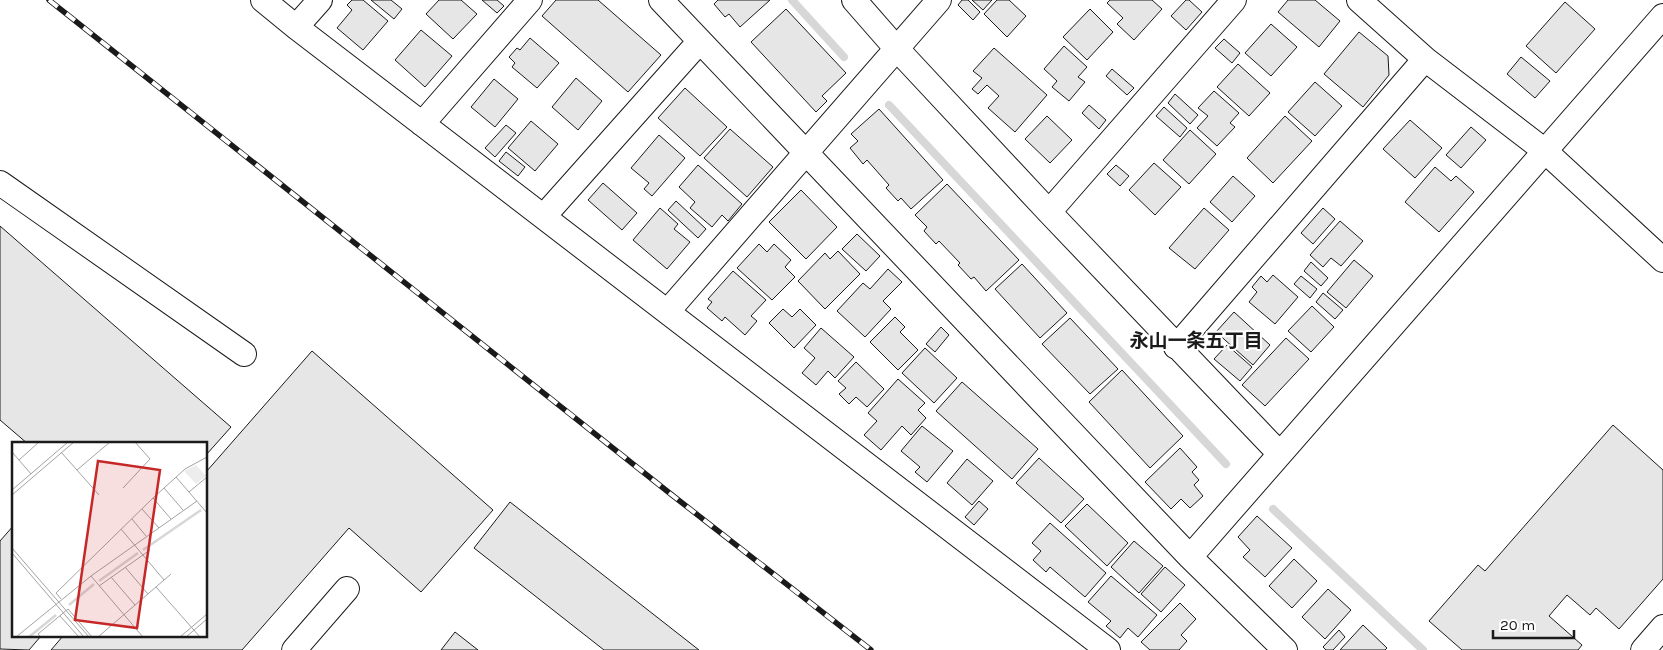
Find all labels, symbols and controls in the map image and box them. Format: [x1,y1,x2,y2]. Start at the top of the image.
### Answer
district label: 永山一条五丁目 [1129,330,1263,352]
inset map [12,442,208,638]
scale bar [1493,608,1574,640]
text: 20 m [1500,616,1535,634]

